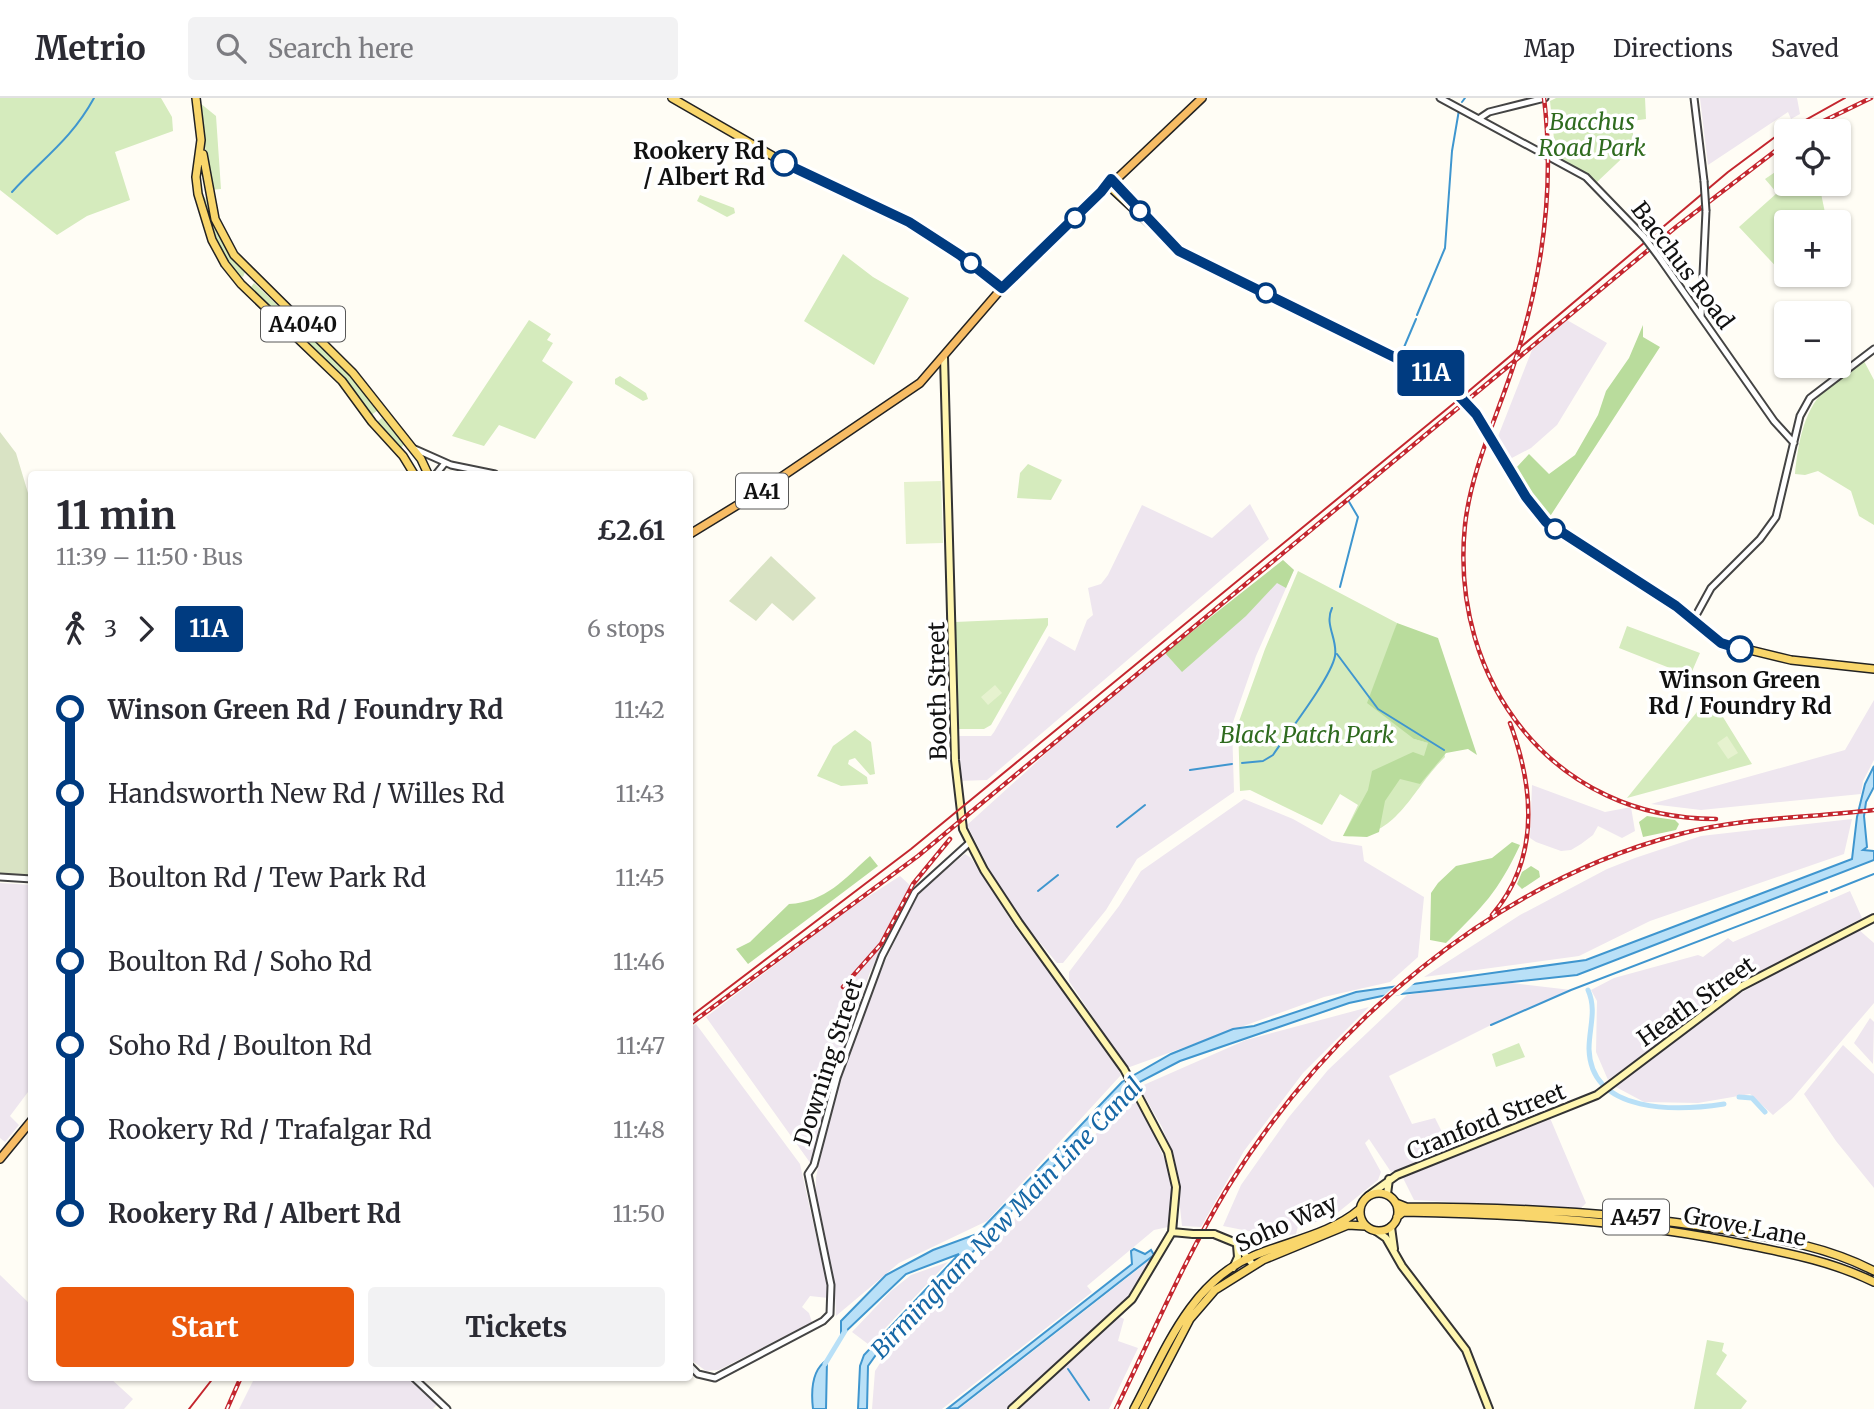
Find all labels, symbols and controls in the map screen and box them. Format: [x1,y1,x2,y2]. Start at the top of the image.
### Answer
search box [188,17,678,80]
text: Metrio [35,28,146,69]
icon: search [212,29,250,67]
text: Search here [268,32,413,65]
text: Map [1524,33,1575,64]
text: Directions [1613,33,1733,64]
text: Saved [1771,33,1839,64]
park label: Bacchus Road Park [1538,107,1646,162]
map controls [1774,119,1851,378]
button: locate [1774,119,1851,196]
place label: Rookery Rd / Albert Rd [633,136,765,191]
marker: Rookery Rd / Albert Rd [771,150,797,176]
street label: Bacchus Road [1625,195,1741,335]
unlabelled marker [1130,201,1150,221]
unlabelled marker [1065,208,1085,228]
button: + [1774,210,1851,287]
unlabelled marker [961,253,981,273]
unlabelled marker [1256,283,1276,303]
button: − [1774,301,1851,378]
road number: A4040 [261,306,345,342]
line badge: 11A [1391,350,1471,396]
text: 11A [1411,357,1451,388]
road number: A41 [736,474,788,508]
text: 11 min [56,492,176,539]
text: £2.61 [597,514,665,547]
unlabelled marker [1545,519,1565,539]
text: 11:39 – 11:50 · Bus [56,542,243,571]
icon: walk [56,610,94,648]
icon: forward [127,610,165,648]
text: 11A [189,613,229,644]
text: 3 [104,614,117,643]
text: 6 stops [587,614,665,643]
street label: Booth Street [921,621,953,761]
marker: Winson Green Rd / Foundry Rd [1727,636,1753,662]
place label: Winson Green Rd / Foundry Rd [1648,665,1832,720]
text: Winson Green Rd / Foundry Rd [108,693,503,726]
text: 11:42 [614,695,665,724]
park label: Black Patch Park [1220,720,1395,749]
text: Handsworth New Rd / Willes Rd [108,777,505,810]
text: 11:43 [616,779,665,808]
text: Boulton Rd / Tew Park Rd [108,861,426,894]
text: 11:45 [615,863,665,892]
text: Boulton Rd / Soho Rd [108,945,372,978]
text: 11:46 [613,947,665,976]
street label: Heath Street [1631,950,1761,1052]
street label: Downing Street [787,975,869,1149]
text: Soho Rd / Boulton Rd [108,1029,372,1062]
text: 11:47 [616,1031,665,1060]
water label: Birmingham New Main Line Canal [864,1071,1150,1365]
street label: Cranford Street [1402,1076,1570,1166]
text: Rookery Rd / Trafalgar Rd [108,1113,432,1146]
text: 11:48 [613,1115,665,1144]
street label: Soho Way [1231,1187,1342,1258]
text: Rookery Rd / Albert Rd [108,1197,401,1230]
text: 11:50 [612,1199,665,1228]
road number: A457 [1603,1200,1669,1234]
street label: Grove Lane [1681,1200,1809,1252]
button: Start [56,1287,354,1367]
button: Tickets [368,1287,665,1367]

